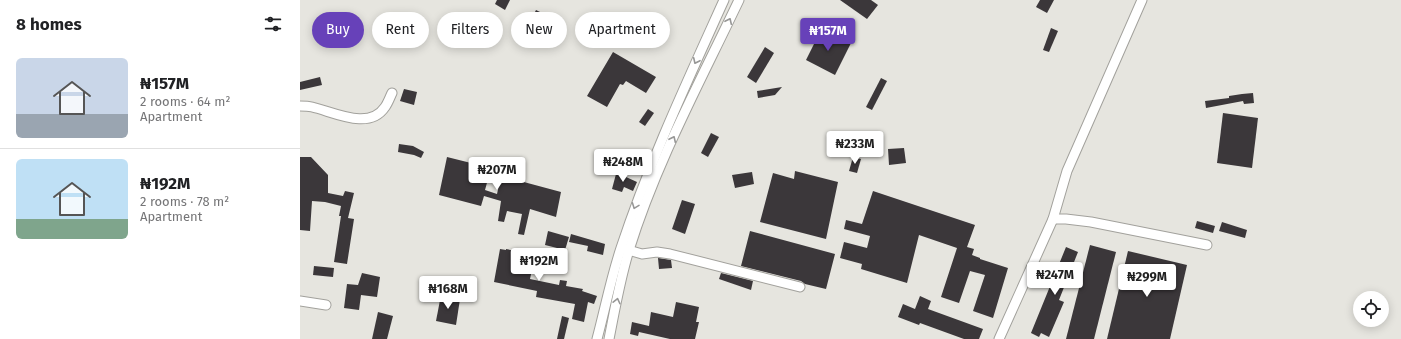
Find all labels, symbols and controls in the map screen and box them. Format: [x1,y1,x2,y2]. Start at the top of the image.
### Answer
chip: Buy [312,12,364,48]
chip: Rent [372,12,429,48]
chip: Filters [437,12,503,48]
chip: New [511,12,567,48]
chip: Apartment [575,12,670,48]
icon: filters [262,13,284,35]
text: 8 homes [16,14,82,35]
one-way arrow [724,18,732,26]
pin: ₦157M [800,18,856,52]
text: ₦157M [809,23,847,38]
one-way arrow [693,56,701,64]
text: ₦157M [140,73,189,94]
icon: home [48,74,96,122]
text: 2 rooms · 64 m² [140,94,230,109]
text: Apartment [140,109,202,124]
pin: ₦233M [827,131,883,165]
one-way arrow [668,135,676,143]
text: ₦233M [836,136,874,151]
pin: ₦248M [595,149,651,183]
text: ₦248M [603,154,643,169]
pin: ₦207M [469,157,525,191]
text: ₦207M [478,162,516,177]
text: ₦192M [140,173,190,194]
icon: home [48,175,96,223]
text: 2 rooms · 78 m² [140,194,229,209]
one-way arrow [632,203,640,210]
text: Apartment [140,209,202,224]
pin: ₦192M [511,248,567,282]
text: ₦192M [520,253,558,268]
pin: ₦247M [1027,262,1083,296]
pin: ₦299M [1119,264,1175,298]
text: ₦247M [1036,267,1074,282]
text: ₦299M [1127,269,1167,284]
pin: ₦168M [420,276,476,310]
text: ₦168M [428,281,468,296]
map controls [1353,291,1389,327]
button: locate [1353,291,1389,327]
one-way arrow [612,298,620,304]

